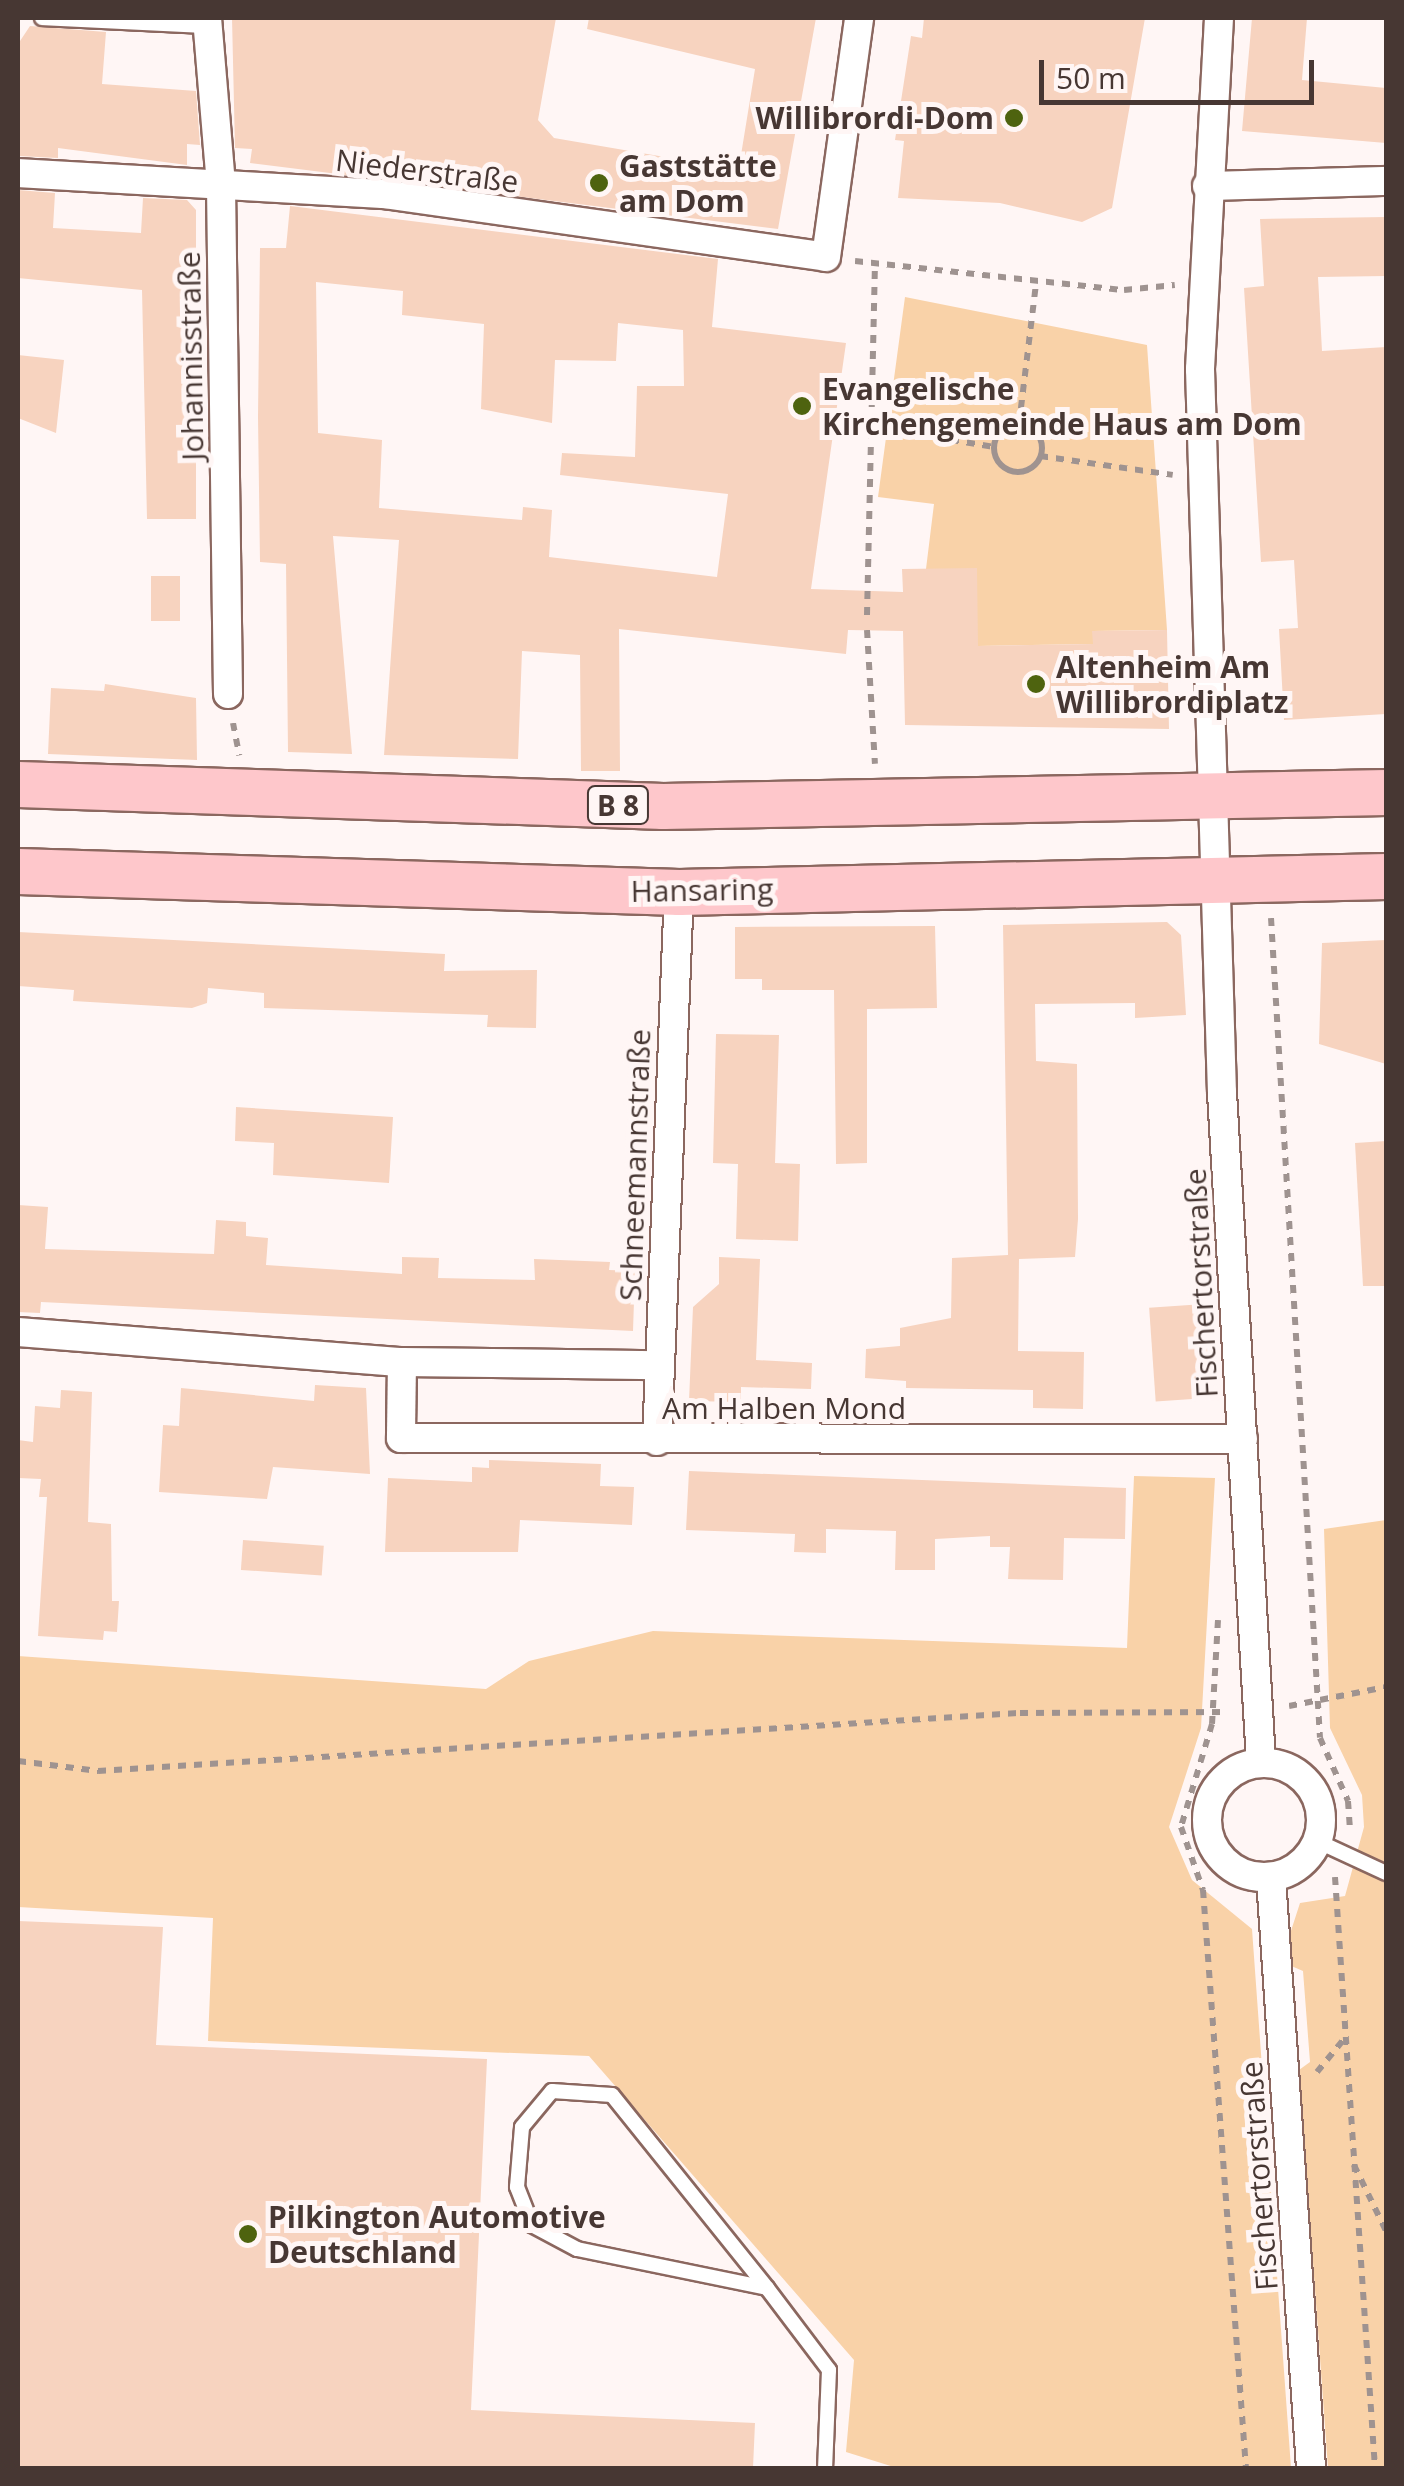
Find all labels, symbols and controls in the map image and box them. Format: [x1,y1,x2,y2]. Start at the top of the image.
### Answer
scale bar [1044,40,1319,102]
text: 50 m [1056,57,1126,98]
place label: Willibrordi-Dom [756,100,994,136]
marker: Willibrordi-Dom [1003,107,1025,129]
street label: Niederstraße [334,142,520,200]
place label: Gaststätte am Dom [619,148,777,218]
marker: Gaststätte am Dom [588,172,610,194]
street label: Johannisstraße [171,251,211,461]
place label: Evangelische Kirchengemeinde Haus am Dom [822,371,1302,442]
marker: Evangelische Kirchengemeinde Haus am Dom [791,395,813,417]
place label: Altenheim Am Willibrordiplatz [1056,649,1288,720]
marker: Altenheim Am Willibrordiplatz [1025,673,1047,695]
road number: B 8 [586,782,650,828]
street label: Hansaring [630,871,774,909]
street label: Schneemannstraße [612,1028,658,1302]
street label: Fischertorstraße [1177,1167,1225,1399]
street label: Am Halben Mond [662,1390,906,1426]
street label: Fischertorstraße [1233,2060,1285,2292]
place label: Pilkington Automotive Deutschland [268,2199,606,2270]
marker: Pilkington Automotive Deutschland [237,2223,259,2245]

